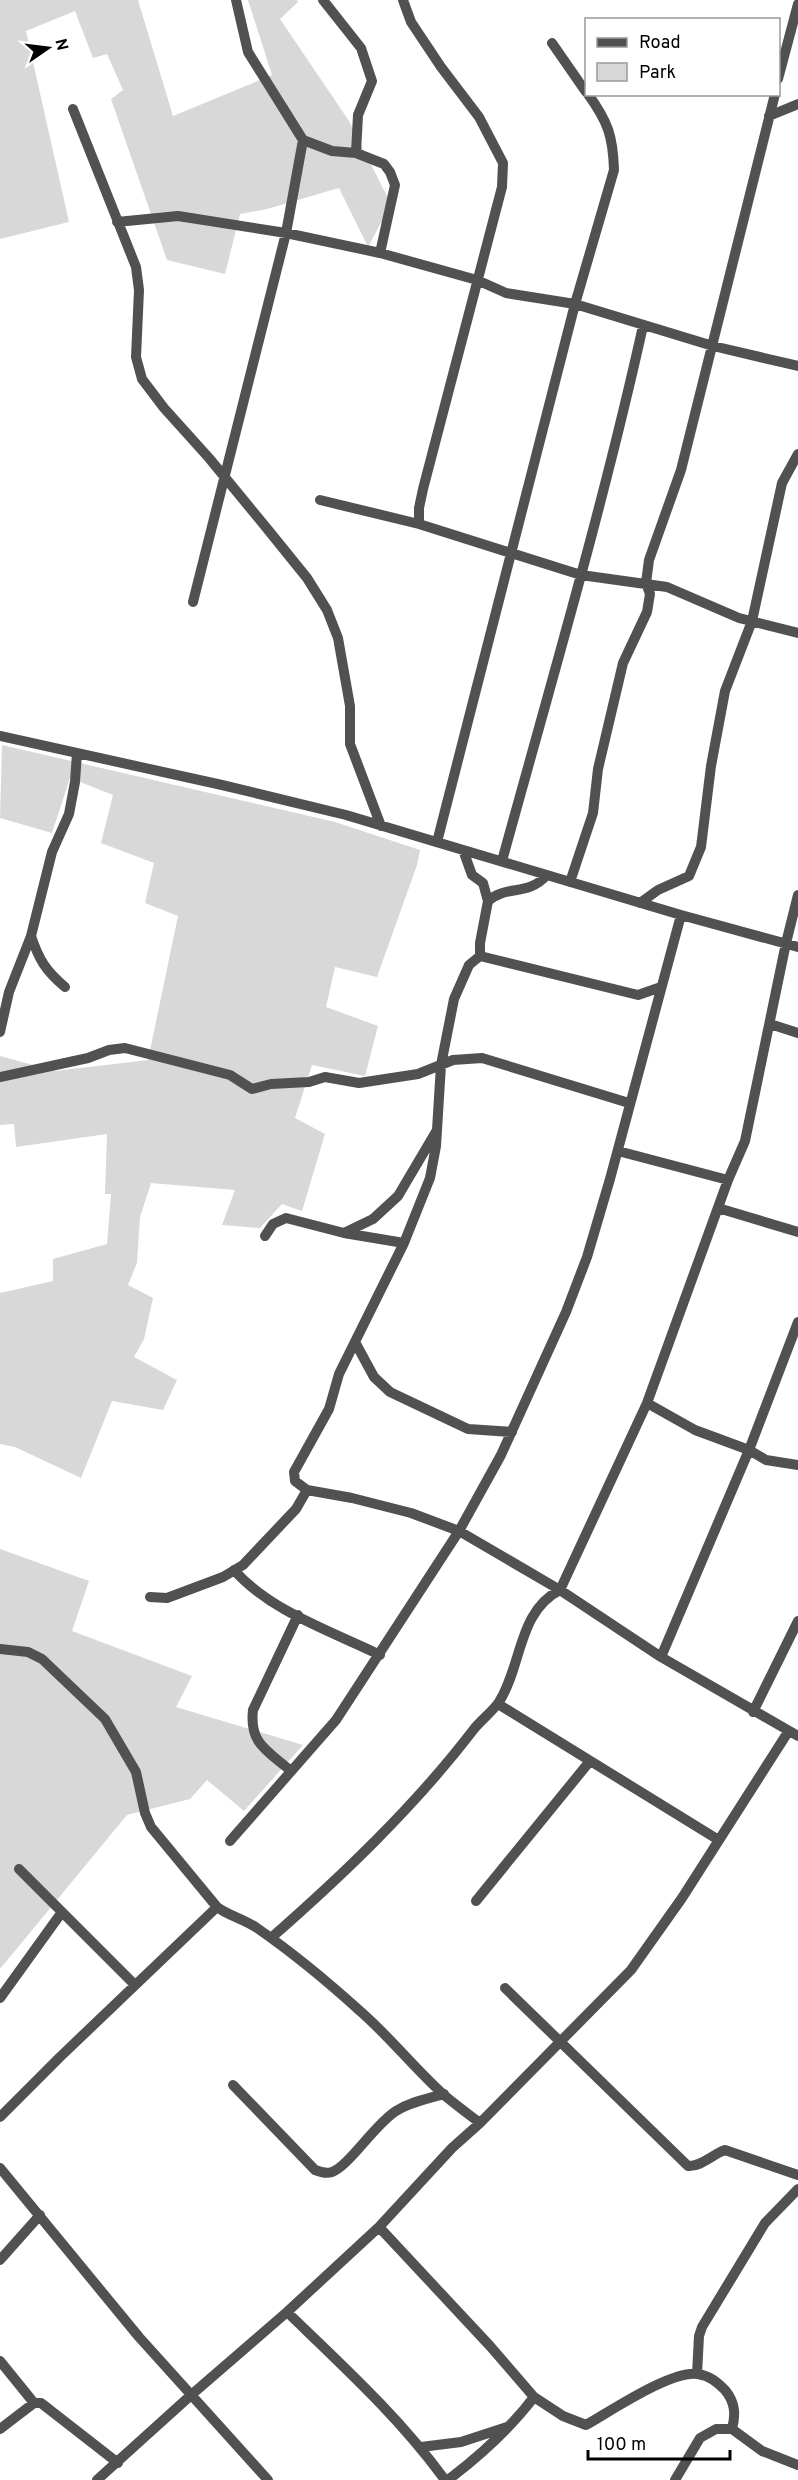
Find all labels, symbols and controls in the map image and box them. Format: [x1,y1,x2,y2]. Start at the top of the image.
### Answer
north arrow [18,18,78,78]
legend [585,18,780,96]
text: Road [639,32,681,55]
text: N [50,37,72,53]
text: Park [639,62,676,85]
scale bar [588,2423,730,2461]
text: 100 m [597,2434,646,2457]

